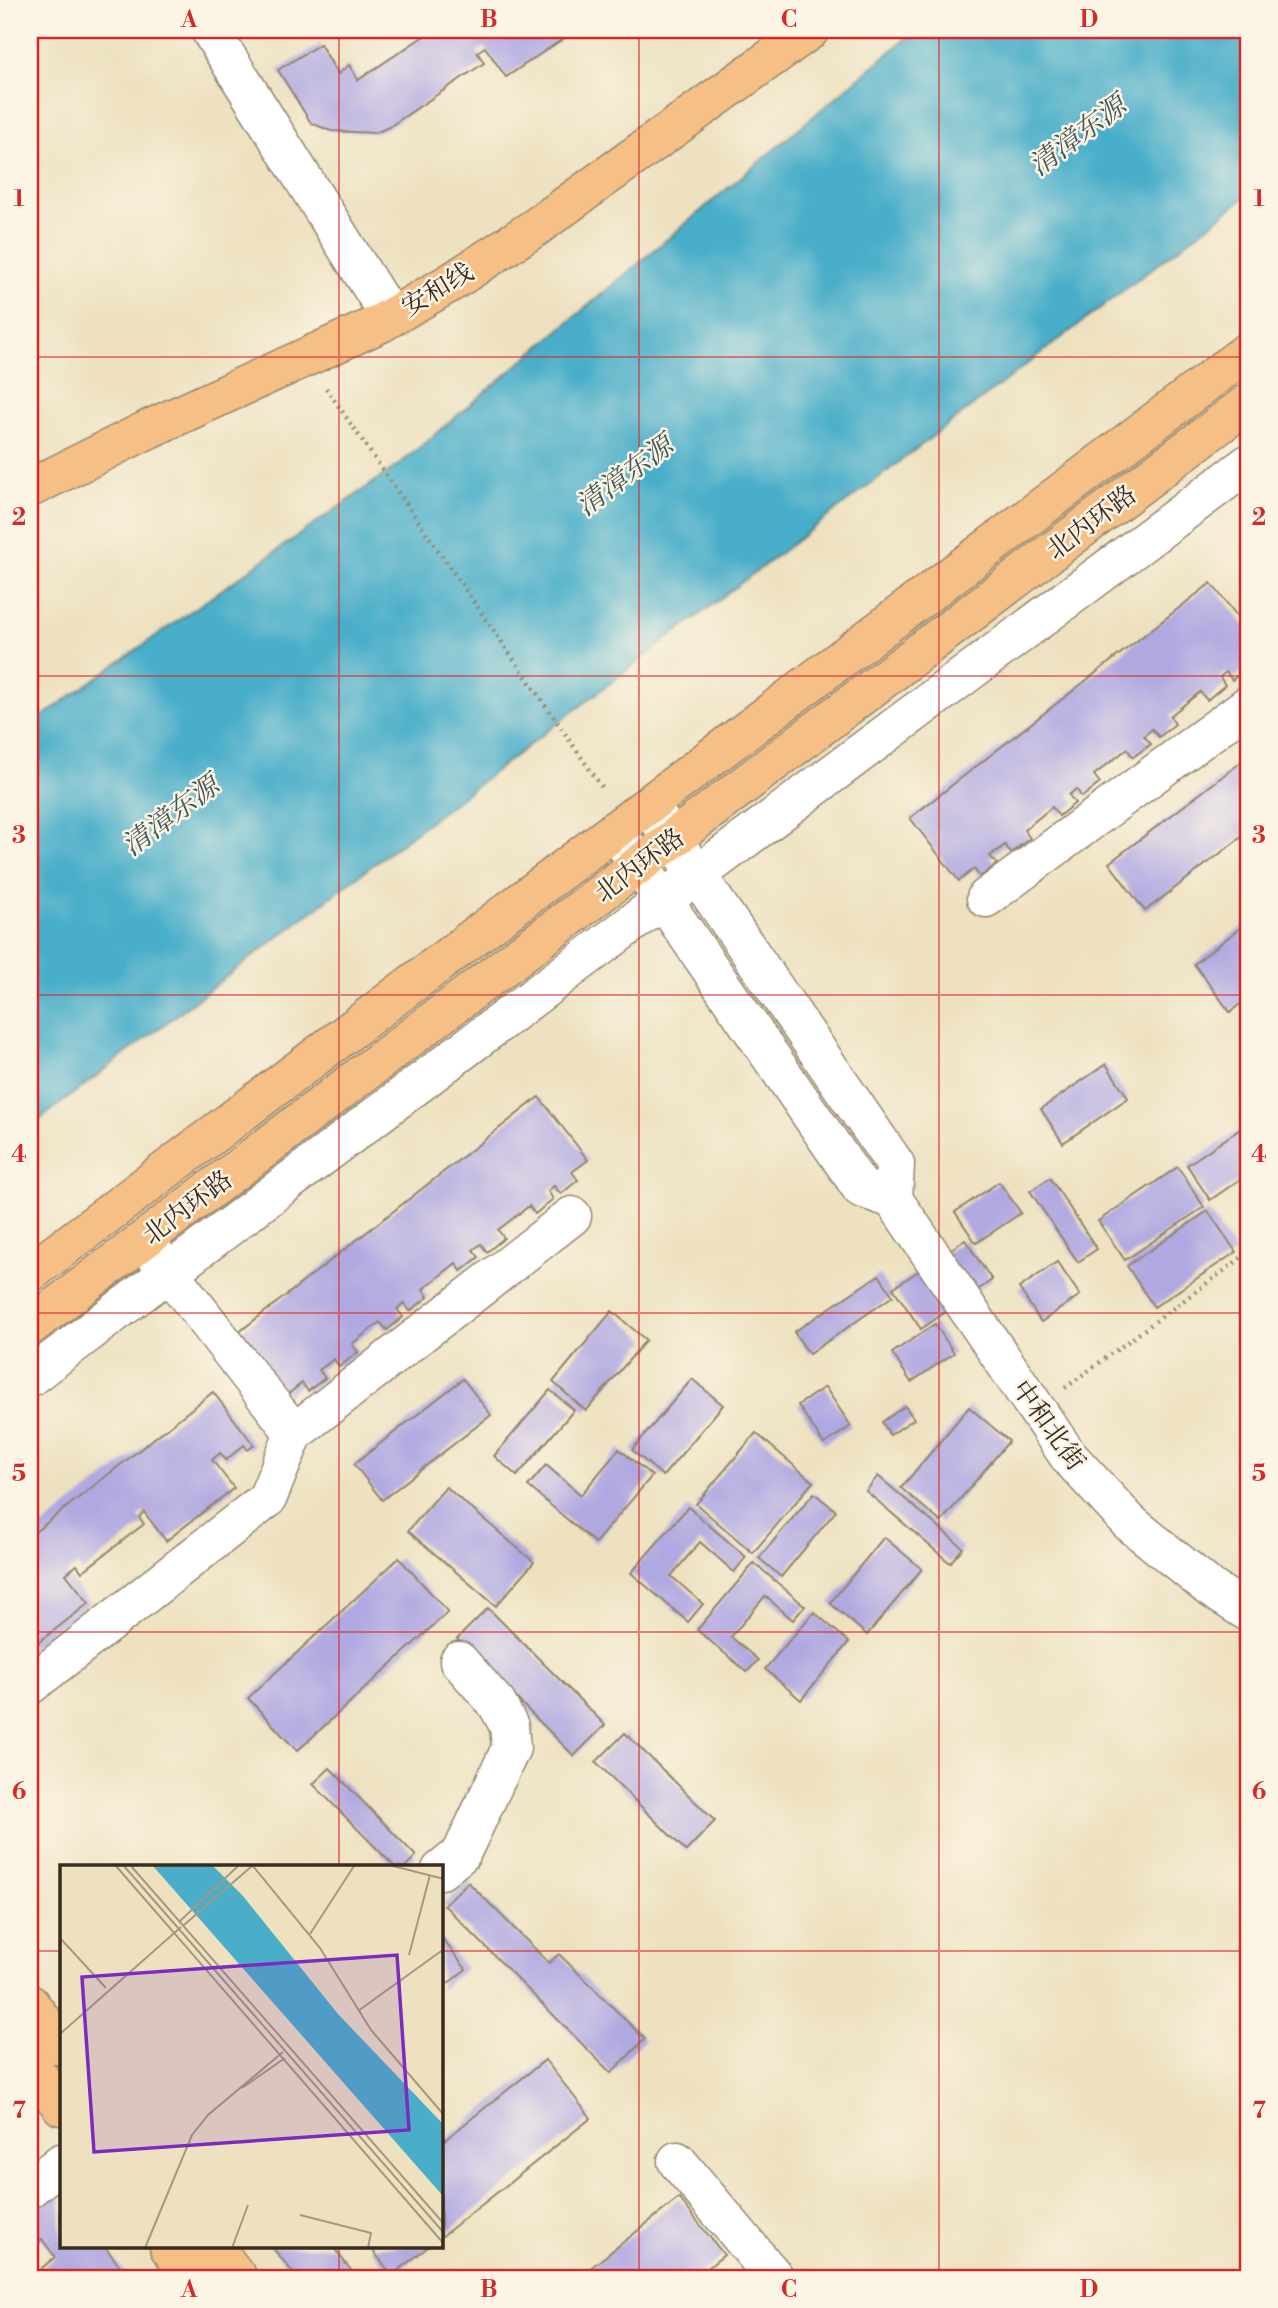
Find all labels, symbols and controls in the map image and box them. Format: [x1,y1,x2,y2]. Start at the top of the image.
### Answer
text: A [180,6,198,34]
text: B [480,6,498,34]
text: C [781,6,797,34]
text: D [1080,6,1098,34]
water label: 清漳东源 [1023,86,1137,184]
text: 1 [13,185,25,213]
text: 1 [1253,185,1265,213]
street label: 安和线 [396,256,479,324]
water label: 清漳东源 [570,426,684,524]
street label: 北内环路 [1040,479,1143,567]
text: 2 [12,504,26,532]
text: 2 [1252,504,1266,532]
water label: 清漳东源 [116,766,230,864]
text: 3 [12,822,26,850]
street label: 北内环路 [588,822,691,910]
text: 3 [1252,822,1266,850]
text: 4 [11,1141,27,1169]
text: 4 [1251,1141,1267,1169]
street label: 北内环路 [136,1164,239,1252]
street label: 中和北街 [1005,1374,1092,1477]
text: 5 [12,1460,26,1488]
text: 5 [1252,1460,1266,1488]
text: 6 [12,1778,26,1806]
text: 6 [1252,1778,1266,1806]
inset map [60,1865,443,2248]
text: 7 [12,2097,26,2125]
text: 7 [1252,2097,1266,2125]
text: A [180,2276,198,2304]
text: B [480,2276,498,2304]
text: C [781,2276,797,2304]
text: D [1080,2276,1098,2304]

